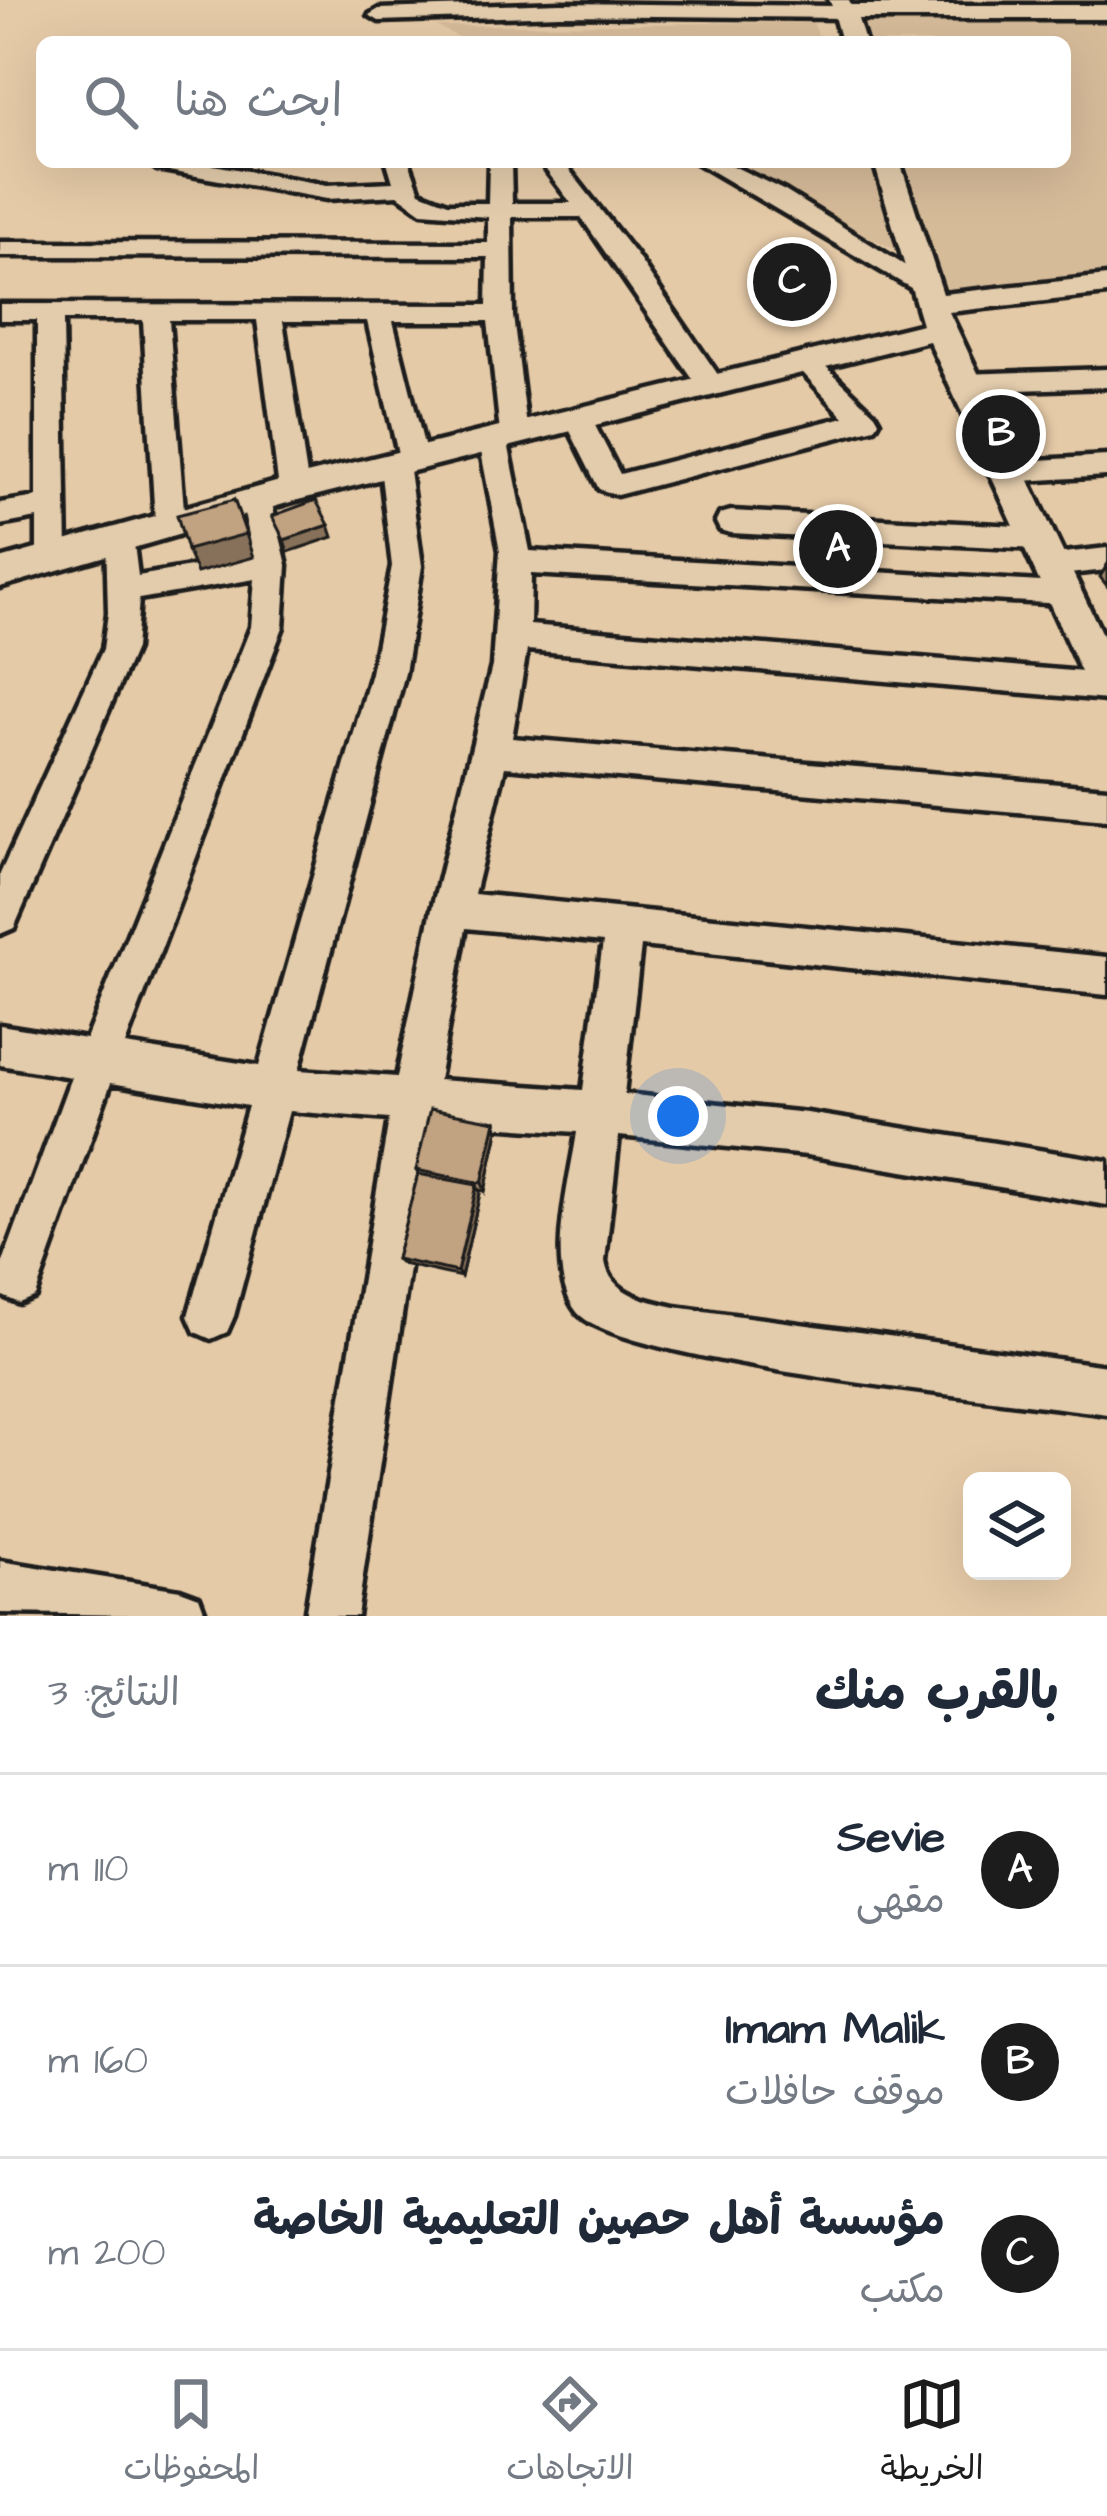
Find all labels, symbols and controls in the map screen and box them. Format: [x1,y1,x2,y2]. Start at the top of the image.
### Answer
search box [36,36,1071,168]
icon: search [78,69,144,135]
text: ابحث هنا [174,71,342,133]
pin: C [753,237,831,327]
pin: B [962,389,1040,479]
pin: A [799,504,877,594]
your location [648,1086,708,1146]
map controls [963,1472,1071,1580]
button: layers [963,1472,1071,1580]
text: بالقرب منك [815,1658,1059,1729]
text: النتائج: 3 [48,1667,180,1721]
text: Sevie [837,1807,945,1869]
text: 110 m [48,1843,129,1897]
text: A [1008,1843,1033,1897]
text: مقهى [856,1874,945,1928]
text: Imam Malik [726,1999,945,2061]
text: 160 m [48,2035,148,2089]
text: B [1006,2035,1034,2089]
text: موقف حافلات [725,2066,945,2120]
text: مؤسسة أهل حصين التعليمية الخاصة [253,2190,945,2252]
text: 200 m [48,2227,166,2281]
text: C [1006,2227,1034,2281]
text: مكتب [860,2264,945,2318]
tab: المحفوظات [123,2371,259,2497]
tab: الاتجاهات [506,2371,634,2497]
tab: الخريطة [881,2371,984,2497]

